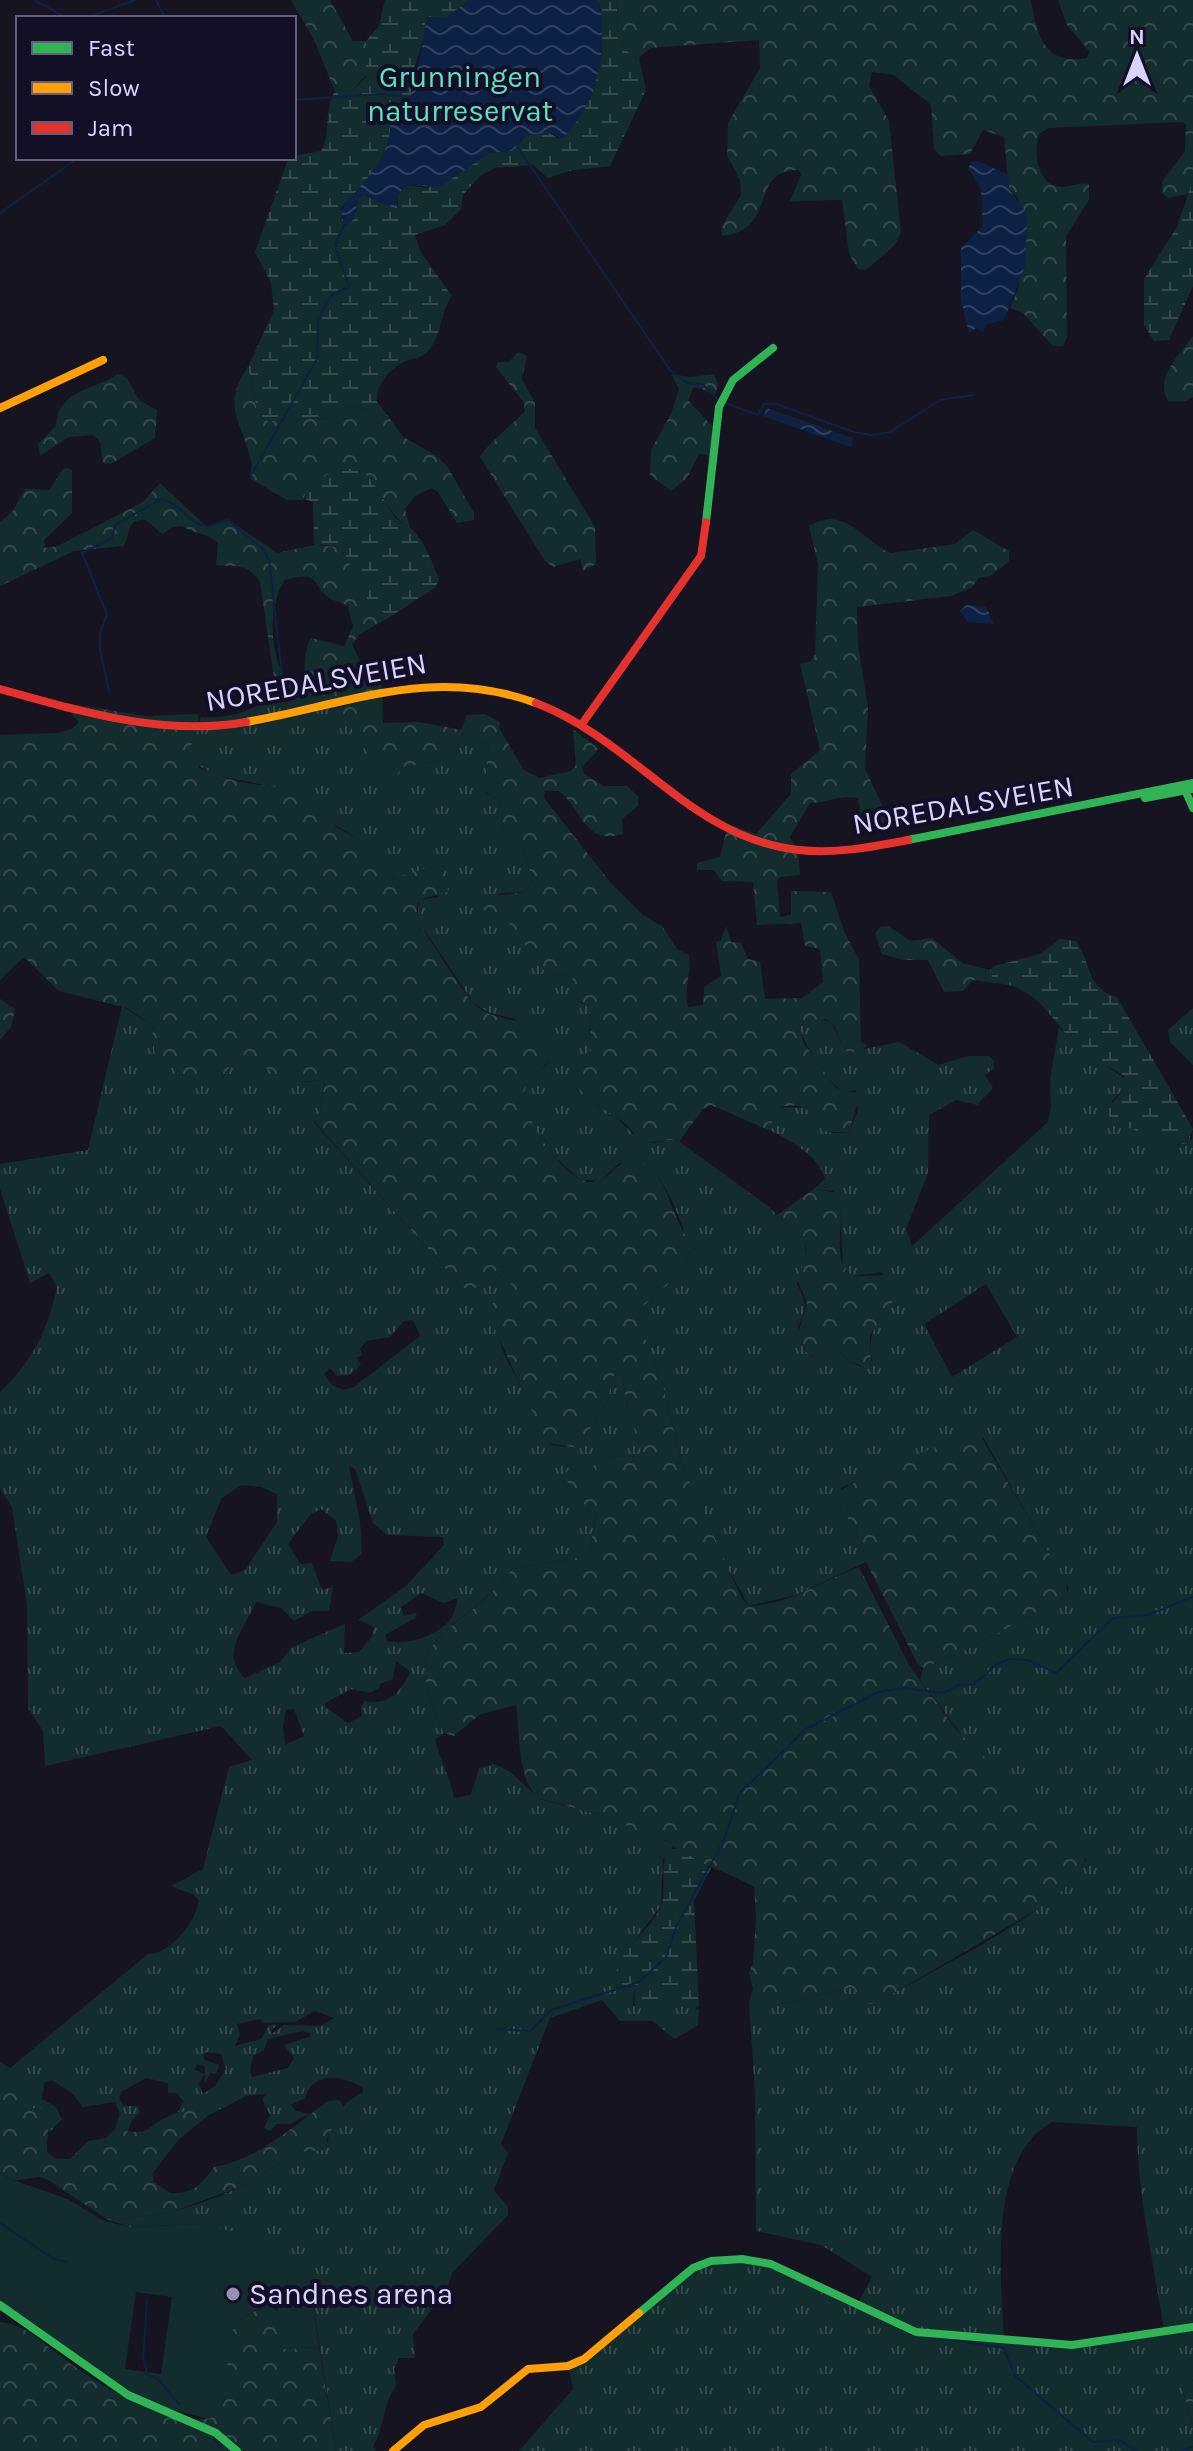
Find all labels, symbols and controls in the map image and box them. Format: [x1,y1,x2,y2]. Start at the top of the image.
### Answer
legend [16,16,296,160]
north arrow [1097,16,1177,96]
text: N [1129,24,1145,50]
text: Fast [88,34,135,62]
park label: Grunningen naturreservat [367,59,553,129]
text: Slow [88,74,140,102]
text: Jam [88,114,133,142]
street label: NOREDALSVEIEN [203,645,429,719]
street label: NOREDALSVEIEN [850,768,1076,842]
place label: Sandnes arena [249,2276,453,2312]
marker: Sandnes arena [224,2285,242,2303]

